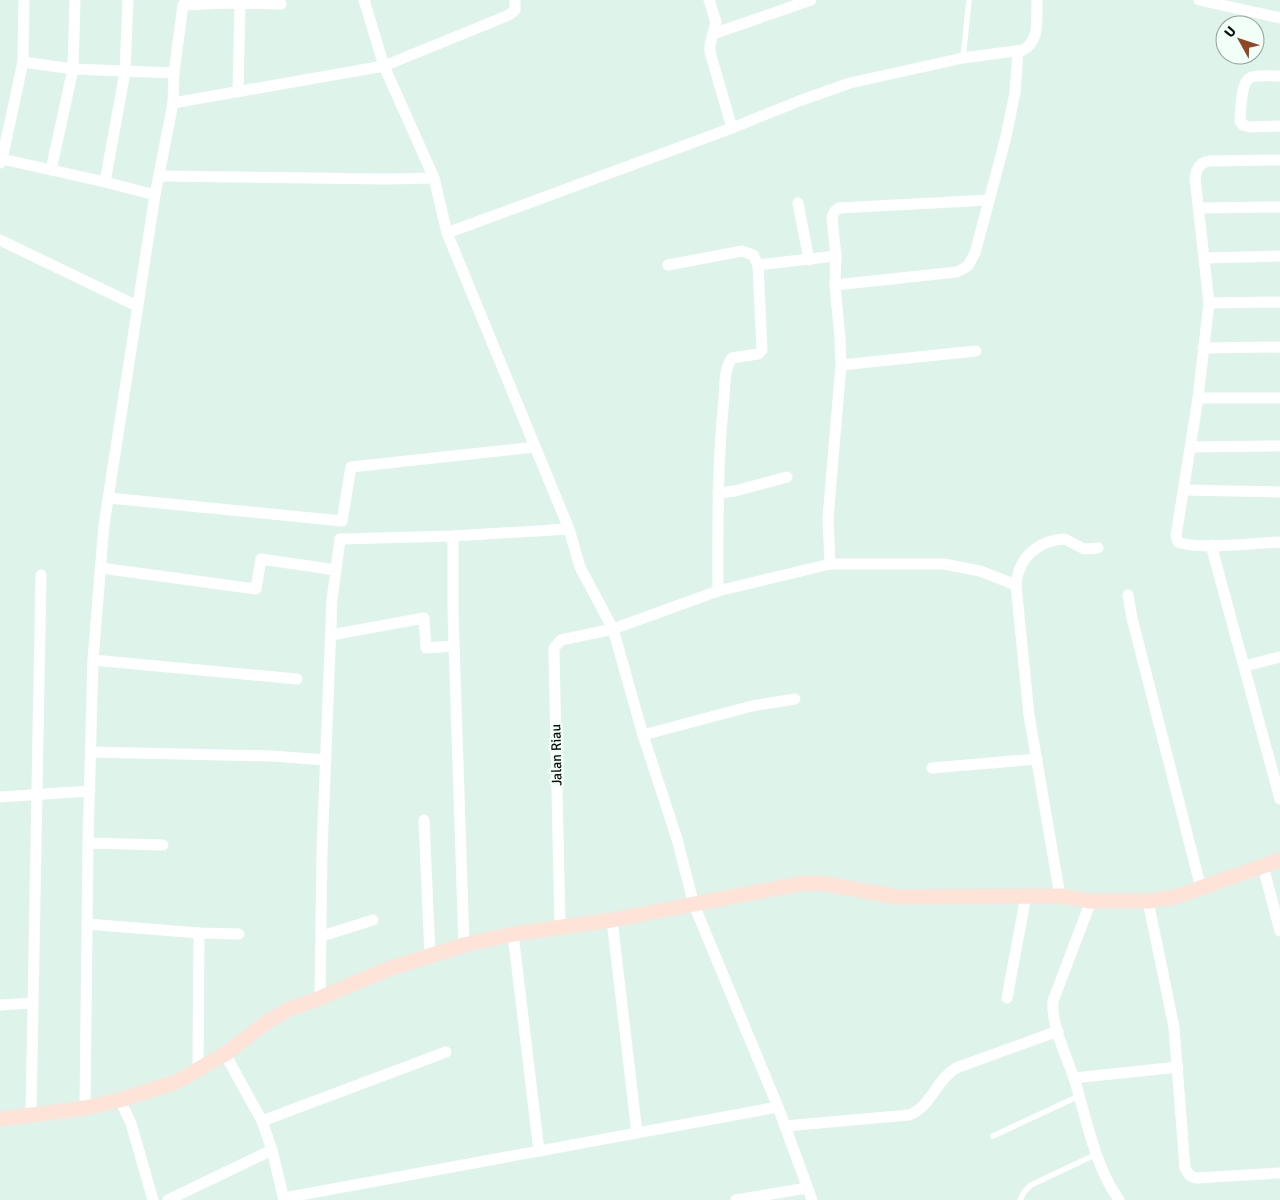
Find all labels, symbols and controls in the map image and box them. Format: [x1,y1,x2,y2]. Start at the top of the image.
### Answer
north arrow [1215,15,1265,65]
text: U [1221,23,1240,41]
street label: Jalan Riau [547,724,566,786]

